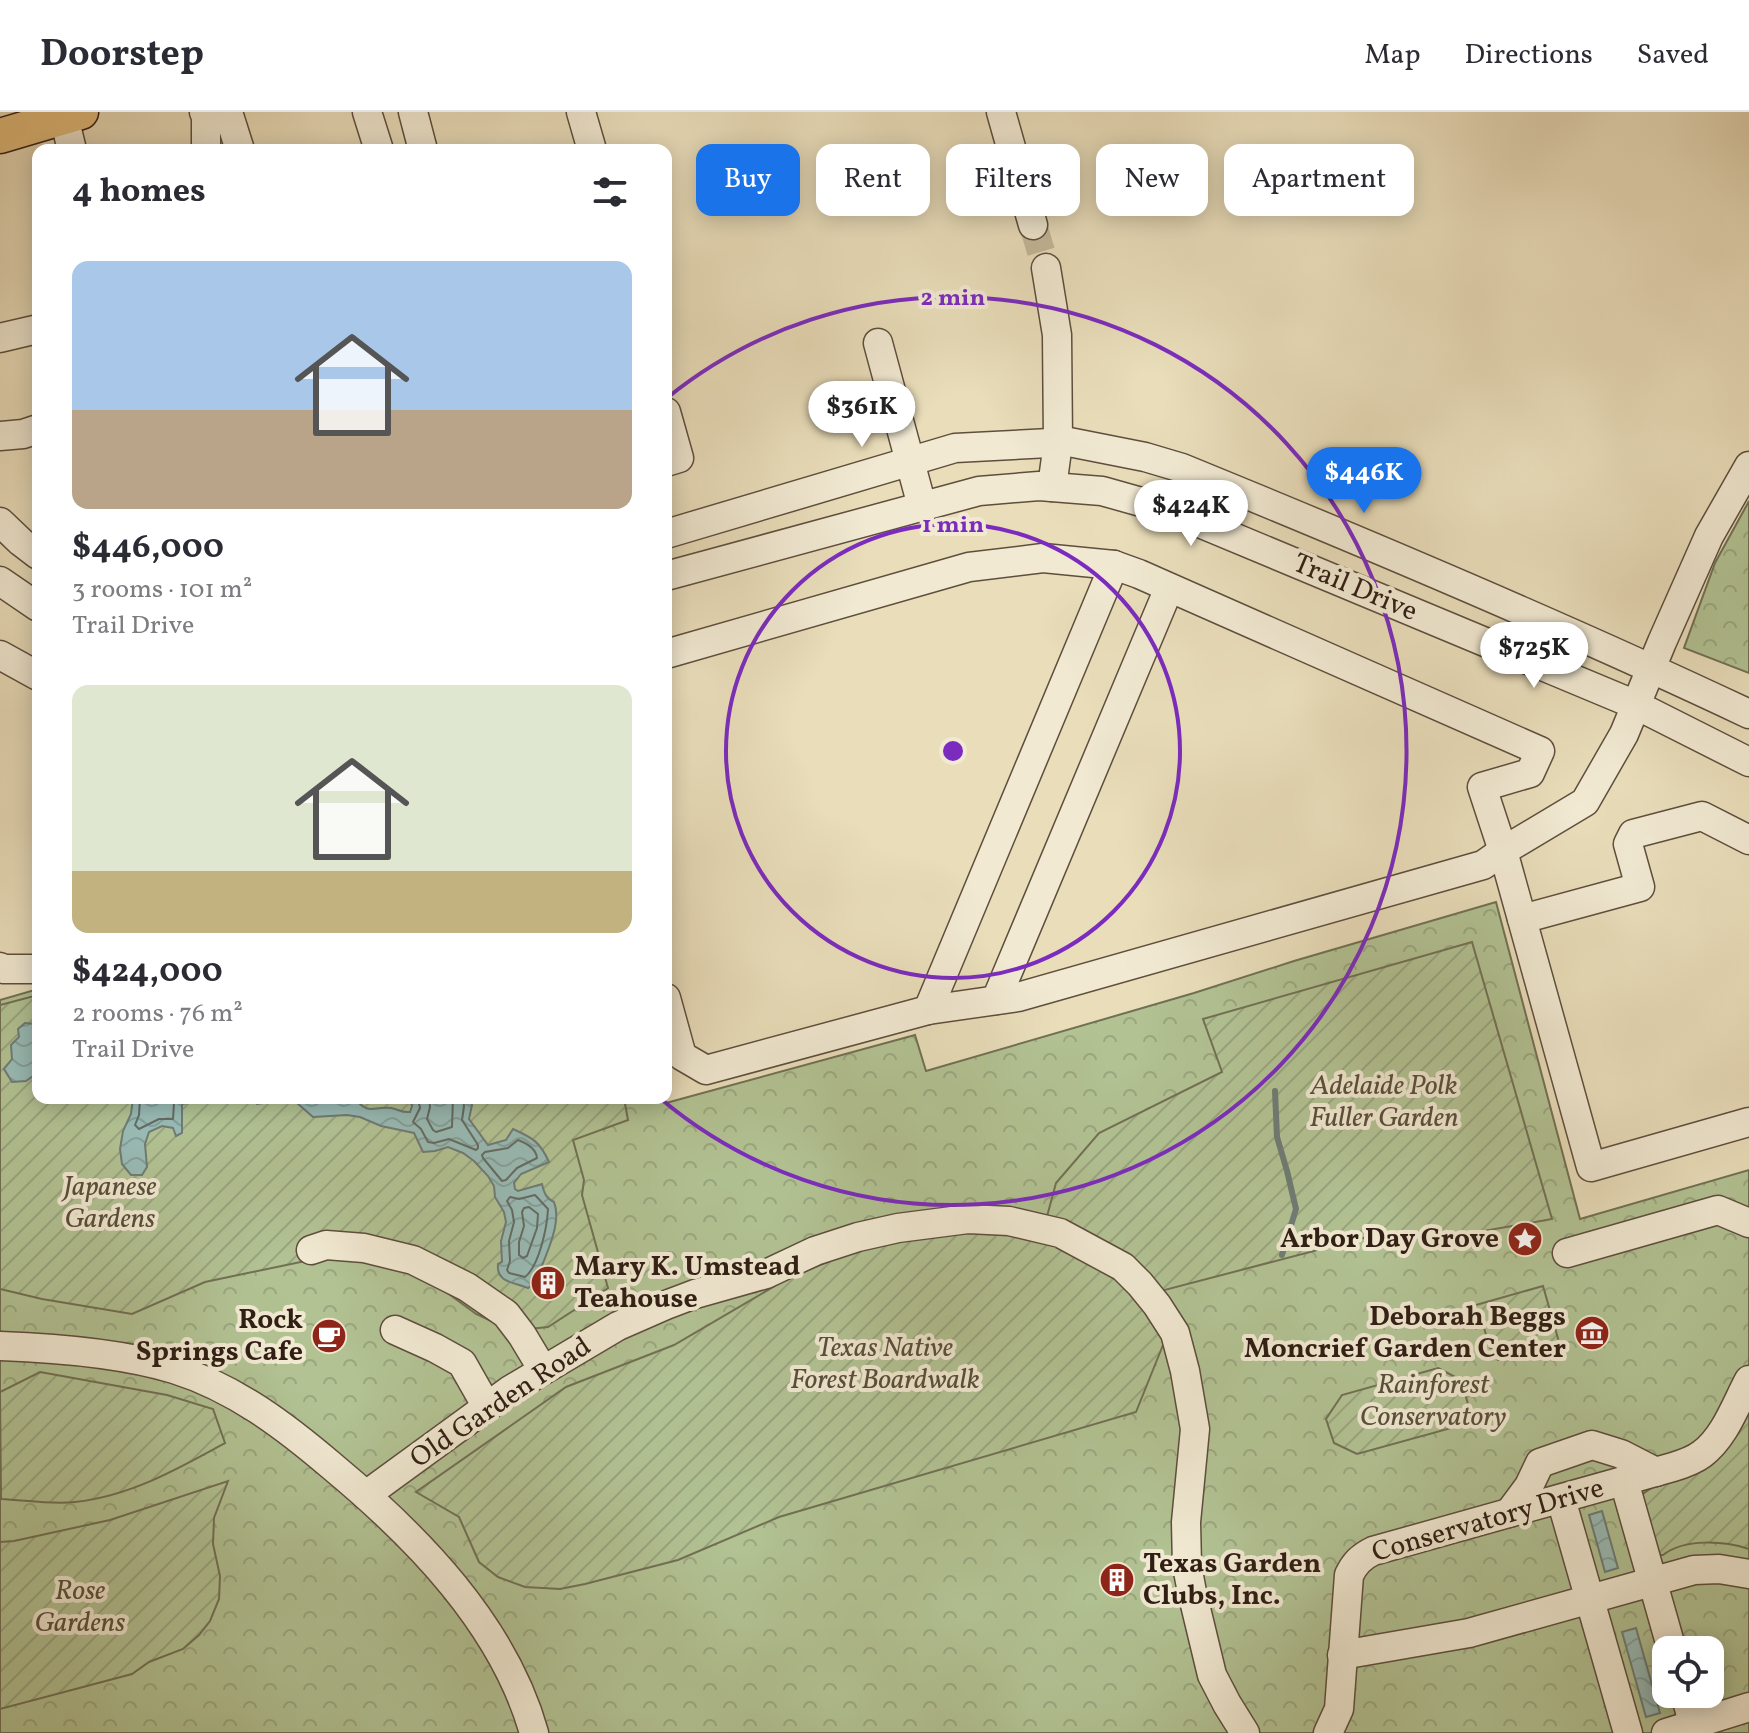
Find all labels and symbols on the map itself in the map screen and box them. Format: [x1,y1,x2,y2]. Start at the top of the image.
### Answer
text: 2 min [921,282,986,316]
pin: $361K [806,381,918,449]
pin: $446K [1308,447,1420,515]
pin: $424K [1135,480,1247,548]
text: 1 min [922,509,984,543]
street label: Trail Drive [1287,544,1423,632]
pin: $725K [1478,622,1590,690]
centre of rings [939,737,967,765]
park label: Adelaide Polk Fuller Garden [1309,1067,1459,1138]
park label: Japanese Gardens [60,1168,157,1239]
place label: Arbor Day Grove [1280,1220,1499,1259]
place icon: Arbor Day Grove [1506,1220,1544,1258]
place label: Mary K. Umstead Teahouse [574,1248,800,1319]
building icon: Mary K. Umstead Teahouse [529,1264,567,1302]
place label: Deborah Beggs Moncrief Garden Center [1244,1298,1566,1369]
place label: Rock Springs Cafe [136,1301,303,1372]
museum icon: Deborah Beggs Moncrief Garden Center [1573,1314,1611,1352]
cafe icon: Rock Springs Cafe [310,1317,348,1355]
street label: Old Garden Road [403,1328,599,1478]
park label: Texas Native Forest Boardwalk [790,1329,980,1400]
park label: Rainforest Conservatory [1360,1366,1507,1437]
street label: Conservatory Drive [1367,1469,1609,1573]
place label: Texas Garden Clubs, Inc. [1143,1545,1321,1616]
building icon: Texas Garden Clubs, Inc. [1098,1561,1136,1599]
park label: Rose Gardens [35,1572,125,1643]

